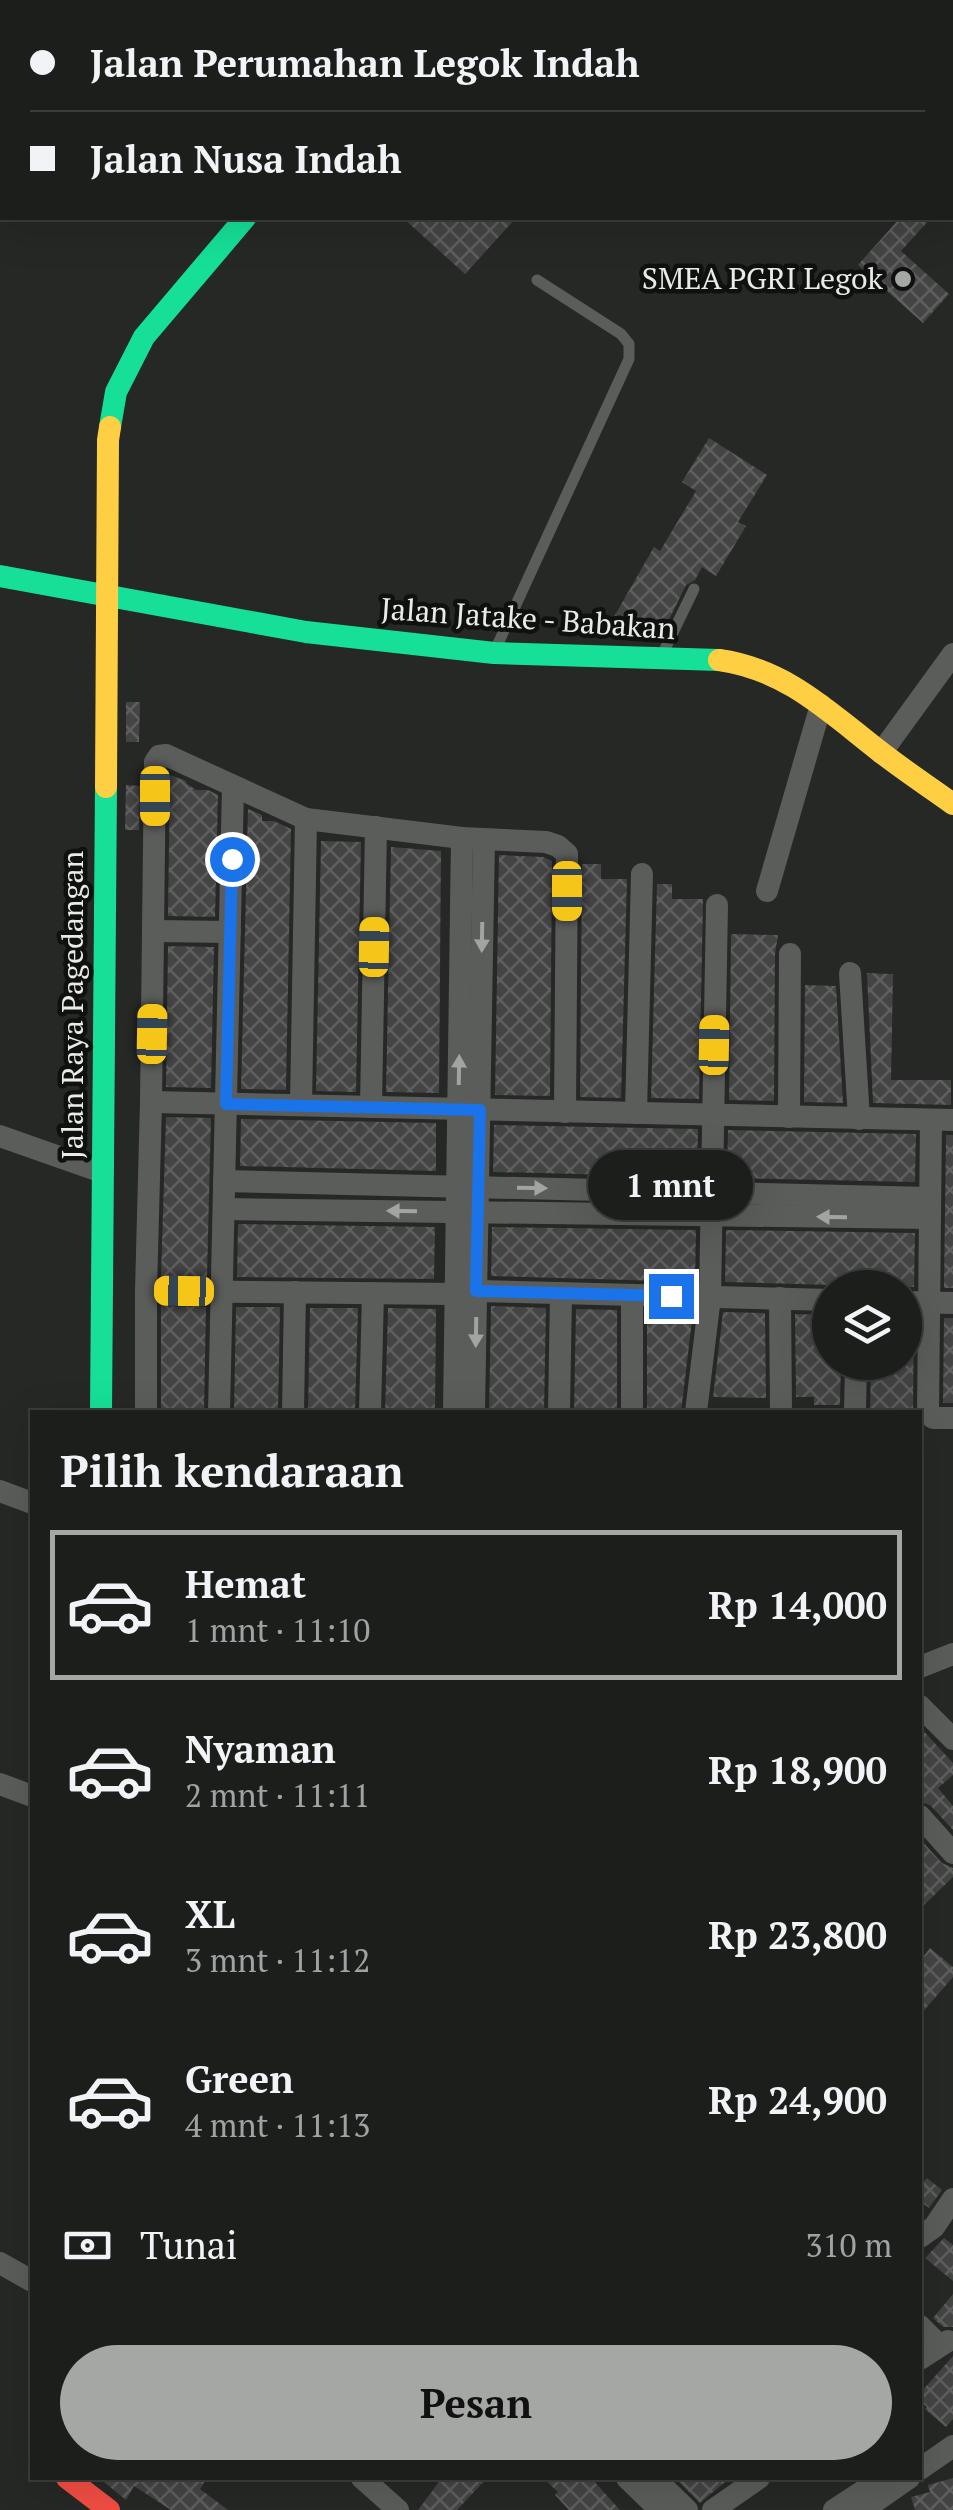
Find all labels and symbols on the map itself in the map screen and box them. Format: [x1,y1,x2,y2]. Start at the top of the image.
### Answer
place label: SMEA PGRI Legok [642,258,884,298]
marker: SMEA PGRI Legok [892,268,914,290]
street label: Jalan Jatake - Babakan [380,588,677,648]
car [140,766,170,826]
route start [210,837,255,882]
street label: Jalan Raya Pagedangan [52,850,92,1159]
car [552,861,582,921]
car [358,917,390,977]
one-way arrow [474,921,490,953]
car [136,1004,168,1064]
car [698,1015,730,1075]
one-way arrow [451,1054,467,1086]
callout: 1 mnt [588,1151,754,1221]
one-way arrow [516,1181,548,1197]
one-way arrow [386,1203,418,1219]
one-way arrow [816,1209,848,1225]
route end [649,1274,694,1319]
car [154,1275,214,1307]
one-way arrow [467,1316,483,1348]

